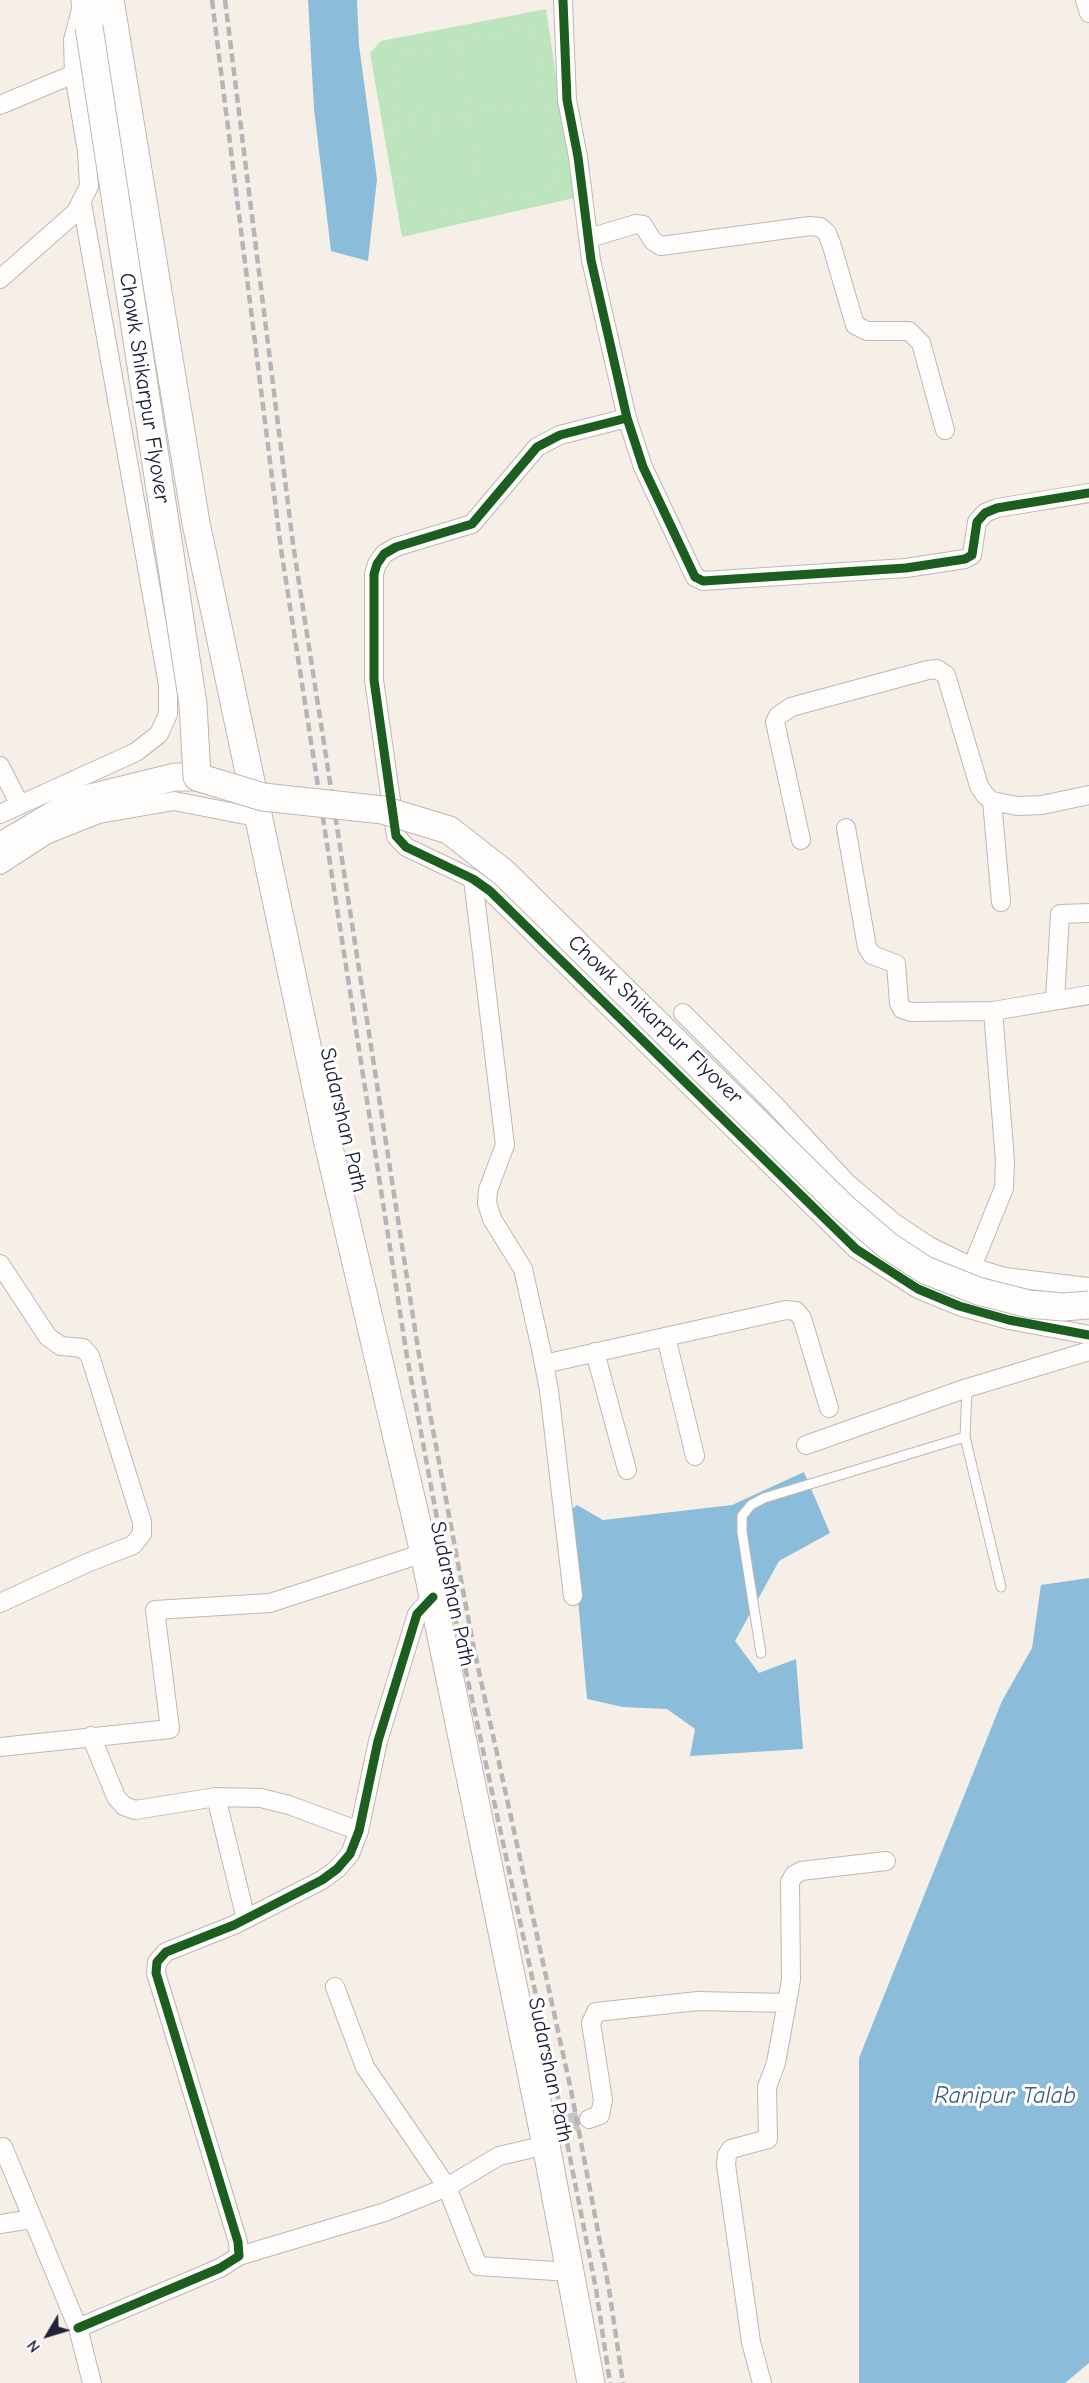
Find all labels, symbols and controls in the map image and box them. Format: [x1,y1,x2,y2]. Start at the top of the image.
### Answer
street label: Chowk Shikarpur Flyover [113,271,175,505]
street label: Chowk Shikarpur Flyover [562,930,748,1110]
street label: Sudarshan Path [314,1045,372,1195]
street label: Sudarshan Path [424,1519,480,1669]
street label: Sudarshan Path [522,1995,578,2145]
water label: Ranipur Talab [934,2082,1076,2110]
north arrow [18,2305,78,2365]
text: N [24,2336,44,2356]

